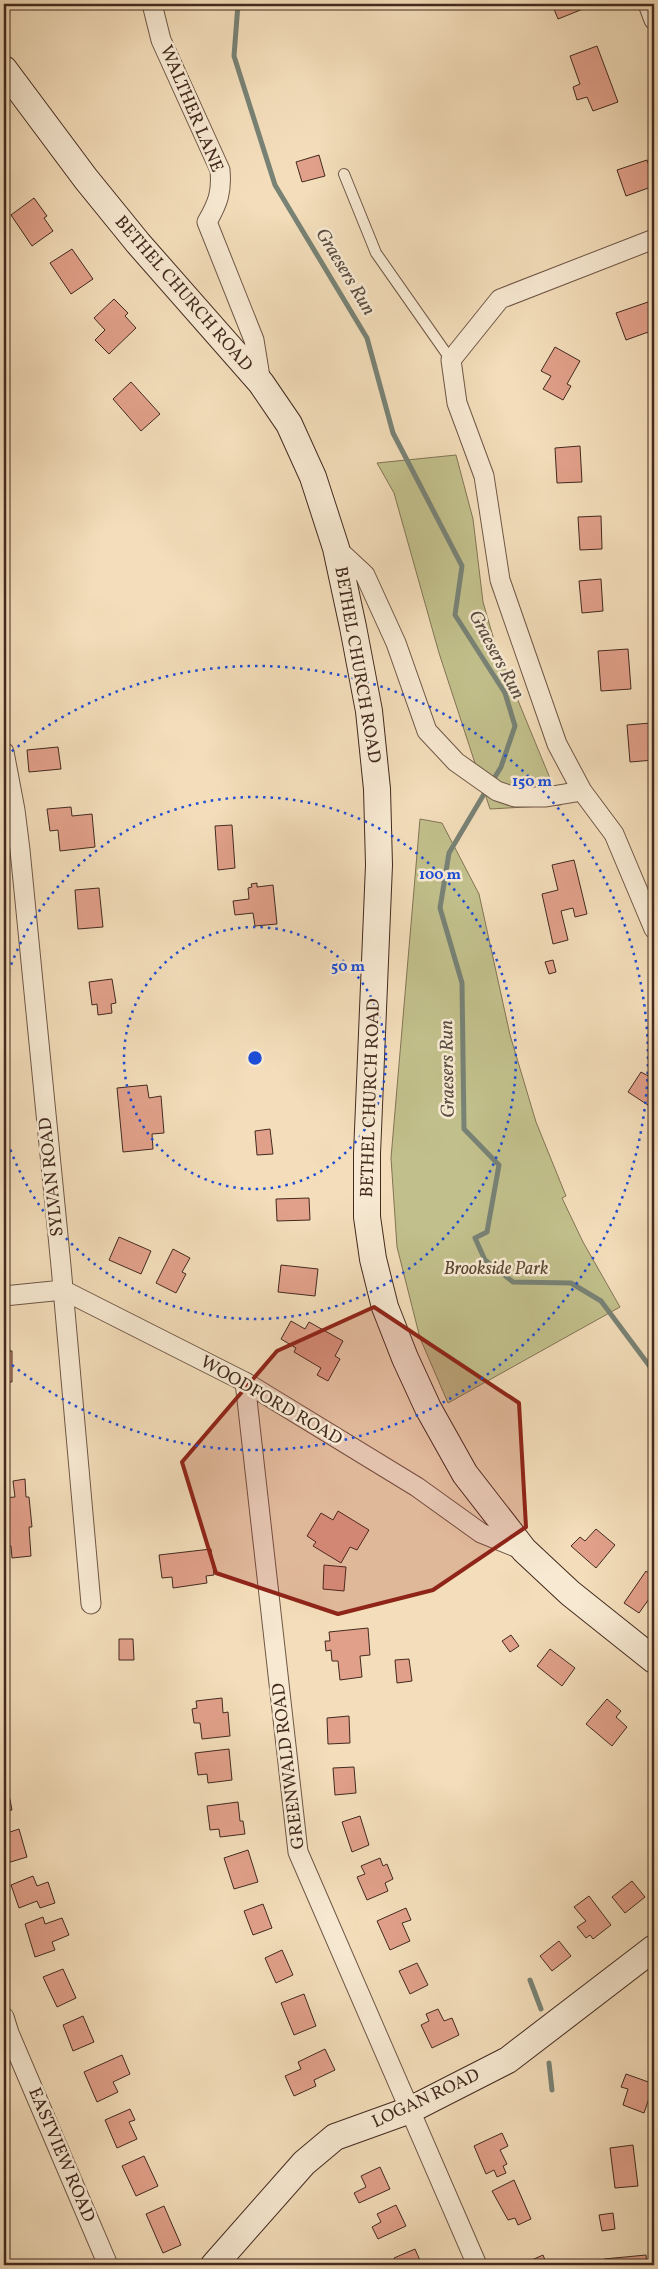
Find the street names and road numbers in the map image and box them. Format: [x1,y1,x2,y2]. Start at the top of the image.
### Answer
street label: WALTHER LANE [153,42,229,176]
street label: BETHEL CHURCH ROAD [108,211,258,377]
street label: BETHEL CHURCH ROAD [327,565,387,765]
street label: BETHEL CHURCH ROAD [355,998,387,1198]
street label: SYLVAN ROAD [33,1116,71,1238]
street label: WOODFORD ROAD [195,1350,347,1452]
street label: GREENWALD ROAD [266,1682,312,1850]
street label: LOGAN ROAD [368,2063,484,2135]
street label: EASTVIEW ROAD [21,2084,101,2226]

